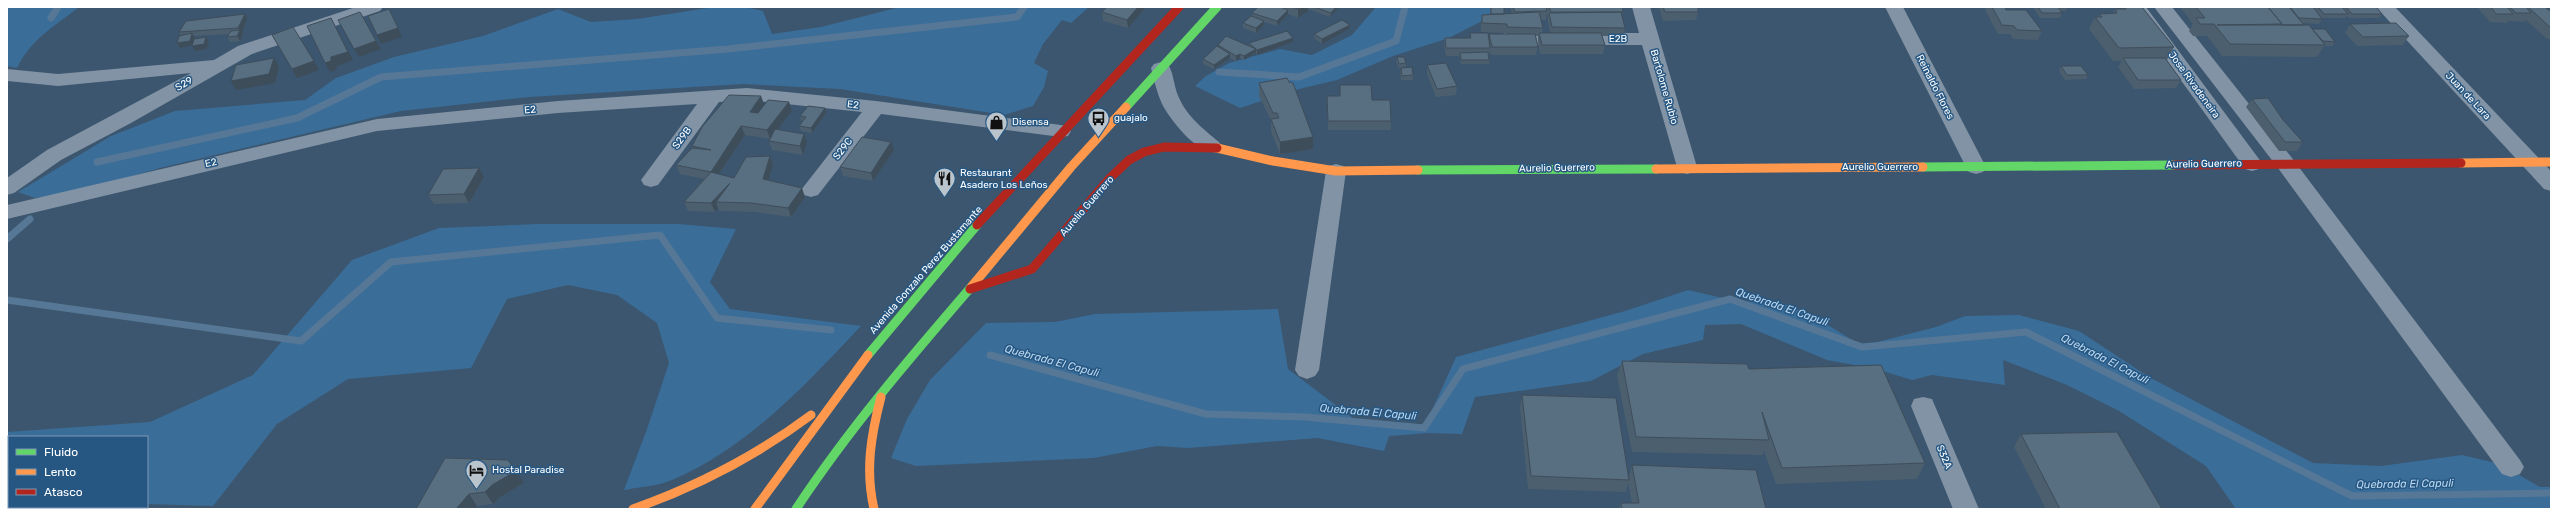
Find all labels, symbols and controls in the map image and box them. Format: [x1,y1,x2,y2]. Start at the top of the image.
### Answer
street label: E2B [1609,33,1628,45]
street label: Bartolome Rubio [1648,48,1681,126]
street label: Jose Rivadeneira [2166,49,2222,121]
street label: Reinaldo Flores [1914,53,1956,121]
street label: Juan de Lara [2443,70,2493,122]
street label: S29 [173,74,195,94]
street label: E2 [846,98,860,112]
street label: E2 [523,103,537,117]
bus stop icon: guajalo [1085,105,1111,138]
shop icon: Disensa [984,109,1010,142]
place label: guajalo [1114,112,1148,124]
place label: Disensa [1012,116,1049,128]
street label: S29B [670,124,694,152]
street label: S29C [831,135,856,162]
street label: E2 [204,156,218,170]
street label: Aurelio Guerrero [2166,157,2242,171]
street label: Aurelio Guerrero [1519,161,1595,175]
street label: Aurelio Guerrero [1842,161,1918,173]
restaurant icon: Restaurant Asadero Los Leños [932,166,958,199]
place label: Restaurant Asadero Los Leños [960,167,1048,191]
street label: Aurelio Guerrero [1058,173,1117,239]
street label: Avenida Gonzalo Perez Bustamante [867,203,985,336]
water label: Quebrada El Capuli [1734,285,1831,329]
water label: Quebrada El Capuli [2059,331,2152,387]
water label: Quebrada El Capuli [1003,342,1101,380]
water label: Quebrada El Capuli [1319,401,1417,423]
legend [8,436,148,508]
street label: S32A [1934,443,1954,471]
text: Fluido [44,445,78,459]
hotel icon: Hostal Paradise [464,457,490,490]
place label: Hostal Paradise [492,464,565,476]
text: Lento [44,465,76,479]
water label: Quebrada El Capuli [2356,477,2454,491]
text: Atasco [44,485,83,499]

